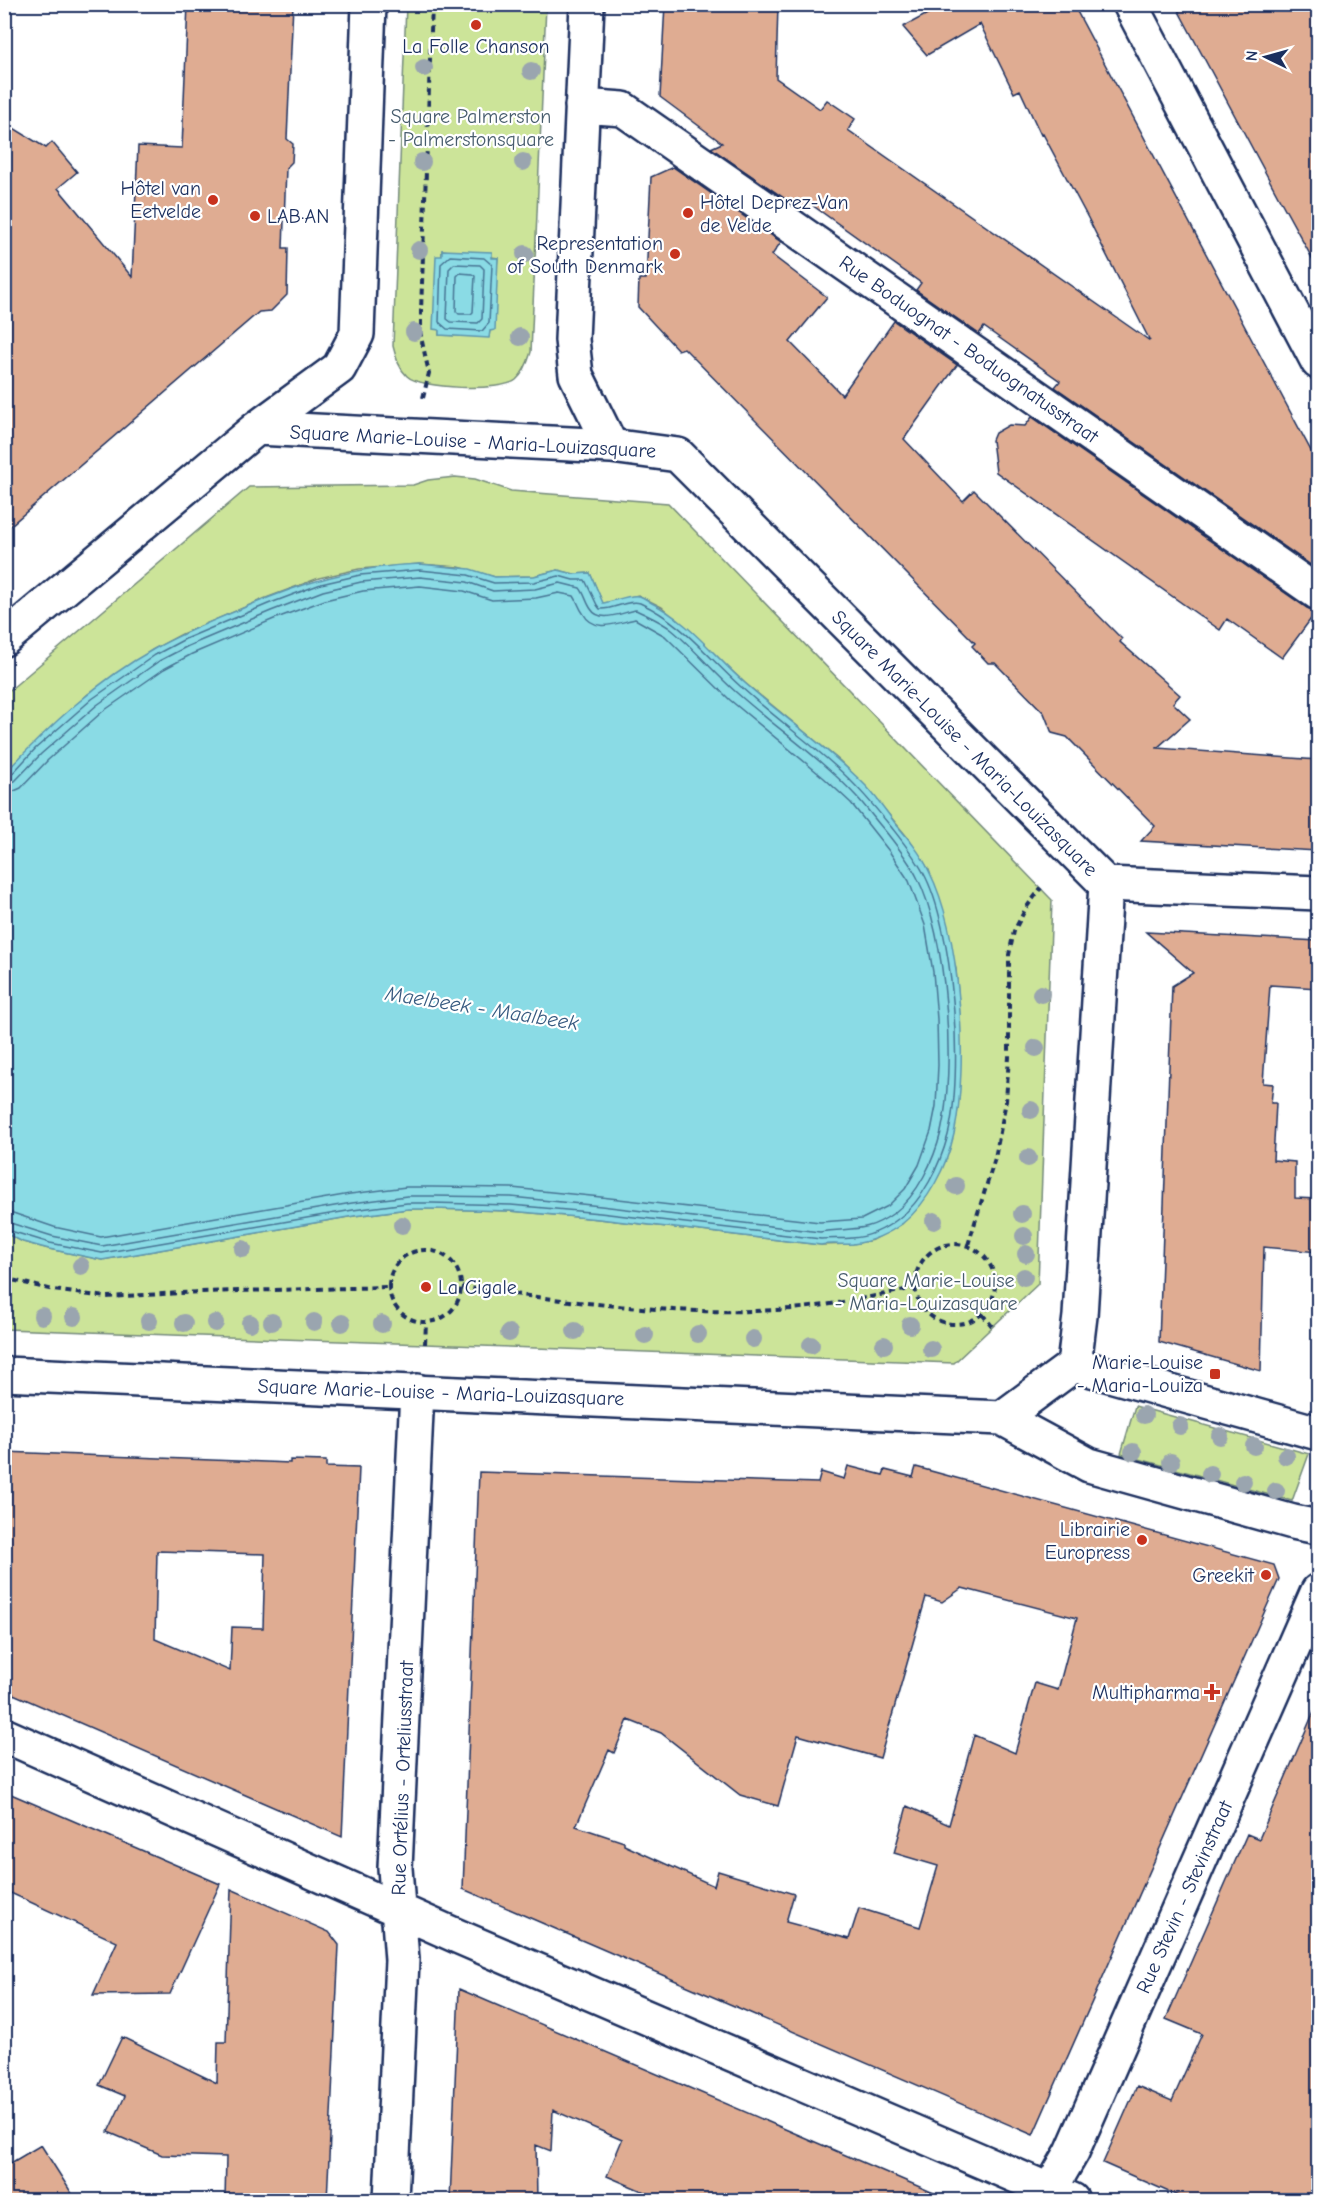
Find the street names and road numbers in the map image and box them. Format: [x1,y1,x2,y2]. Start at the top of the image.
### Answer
street label: Rue Boduognat - Boduognatusstraat [835,251,1104,449]
street label: Square Marie-Louise - Maria-Louizasquare [289,420,657,463]
street label: Square Marie-Louise - Maria-Louizasquare [827,606,1102,881]
street label: Square Marie-Louise - Maria-Louizasquare [257,1375,625,1410]
street label: Rue Ortélius - Orteliusstraat [387,1659,418,1896]
street label: Rue Stevin - Stevinstraat [1132,1796,1238,1997]

